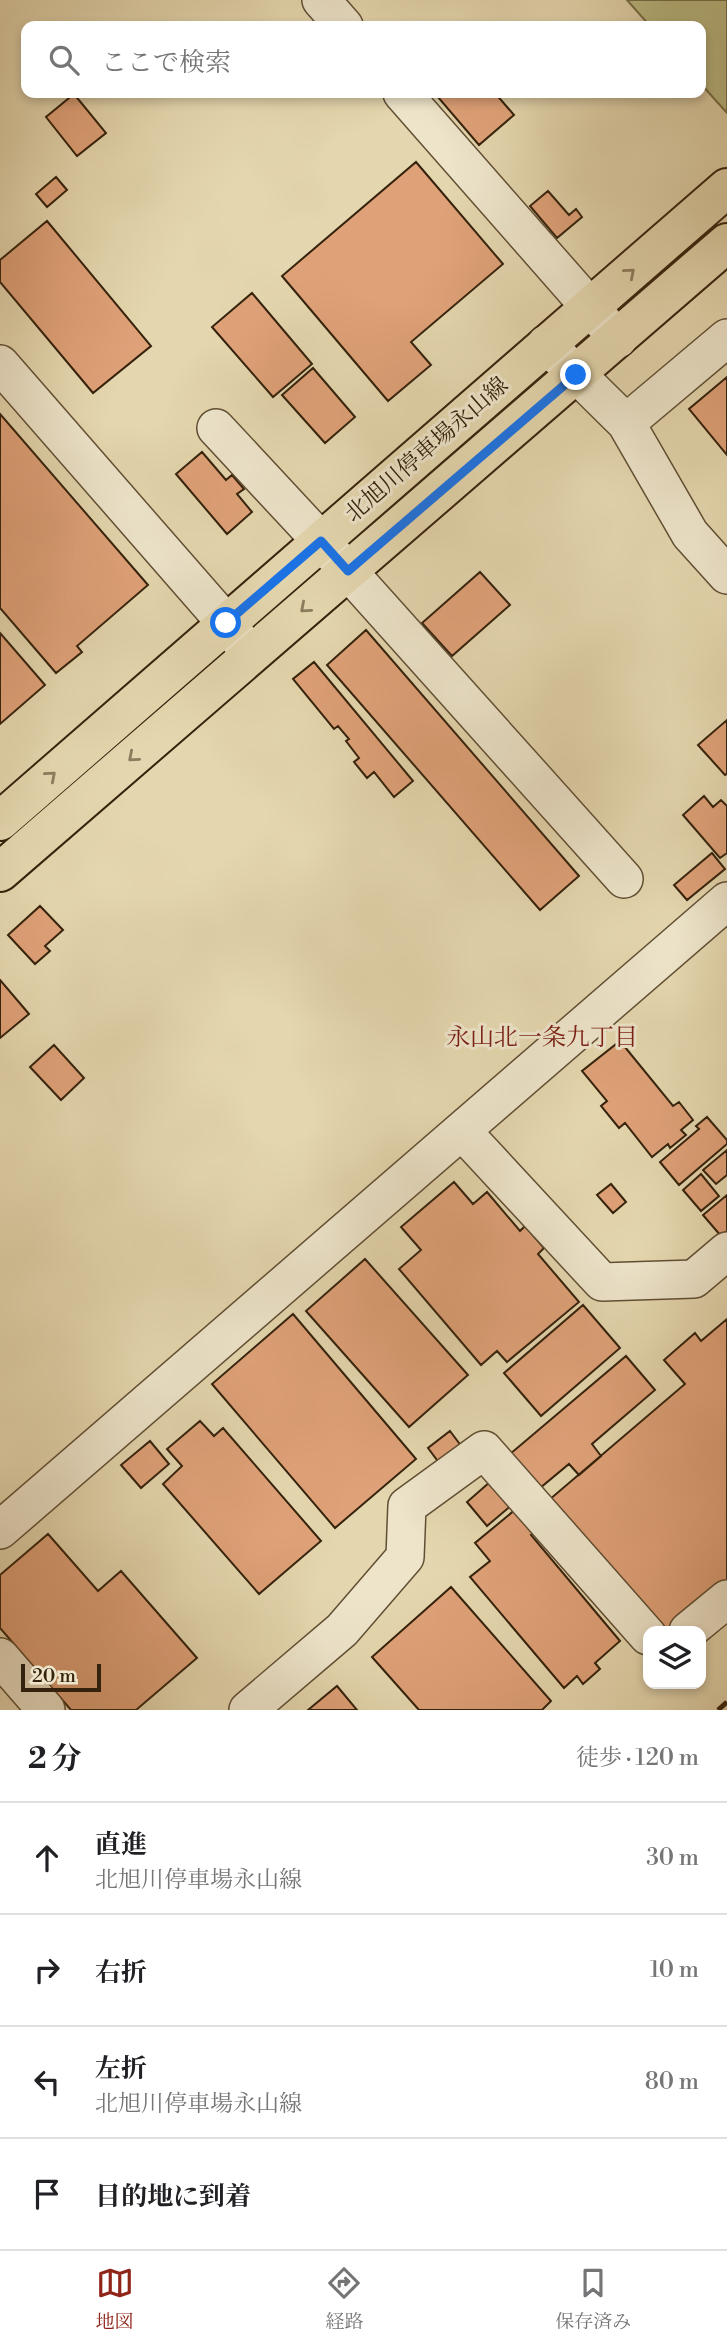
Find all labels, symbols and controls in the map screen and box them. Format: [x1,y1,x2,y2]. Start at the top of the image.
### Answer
search box [21,21,706,98]
icon: search [45,41,83,79]
text: ここで検索 [101,47,231,79]
one-way arrow [622,269,635,281]
route end [560,359,591,390]
street label: 北旭川停車場永山線 [339,371,514,528]
one-way arrow [300,600,313,612]
route start [210,607,241,638]
one-way arrow [128,749,141,761]
one-way arrow [43,772,56,784]
district label: 永山北一条九丁目 [446,1023,638,1053]
map controls [643,1626,706,1689]
button: layers [643,1626,706,1689]
scale bar [21,1661,102,1693]
text: 20 m [32,1664,76,1688]
text: 2 分 [28,1740,82,1778]
text: 徒歩 · 120 m [576,1744,699,1772]
text: 直進 [95,1829,147,1861]
icon: ahead [28,1839,66,1877]
text: 30 m [646,1844,699,1872]
text: 北旭川停車場永山線 [95,1866,302,1894]
icon: right [28,1951,66,1989]
text: 10 m [650,1956,699,1984]
text: 右折 [95,1957,147,1989]
text: 左折 [95,2053,147,2085]
icon: left [28,2063,66,2101]
text: 80 m [645,2068,699,2096]
text: 北旭川停車場永山線 [95,2090,302,2118]
icon: arrive [28,2175,66,2213]
text: 目的地に到着 [95,2181,251,2213]
tab: 地図 [96,2264,134,2334]
tab: 経路 [325,2264,363,2334]
tab: 保存済み [555,2264,631,2334]

